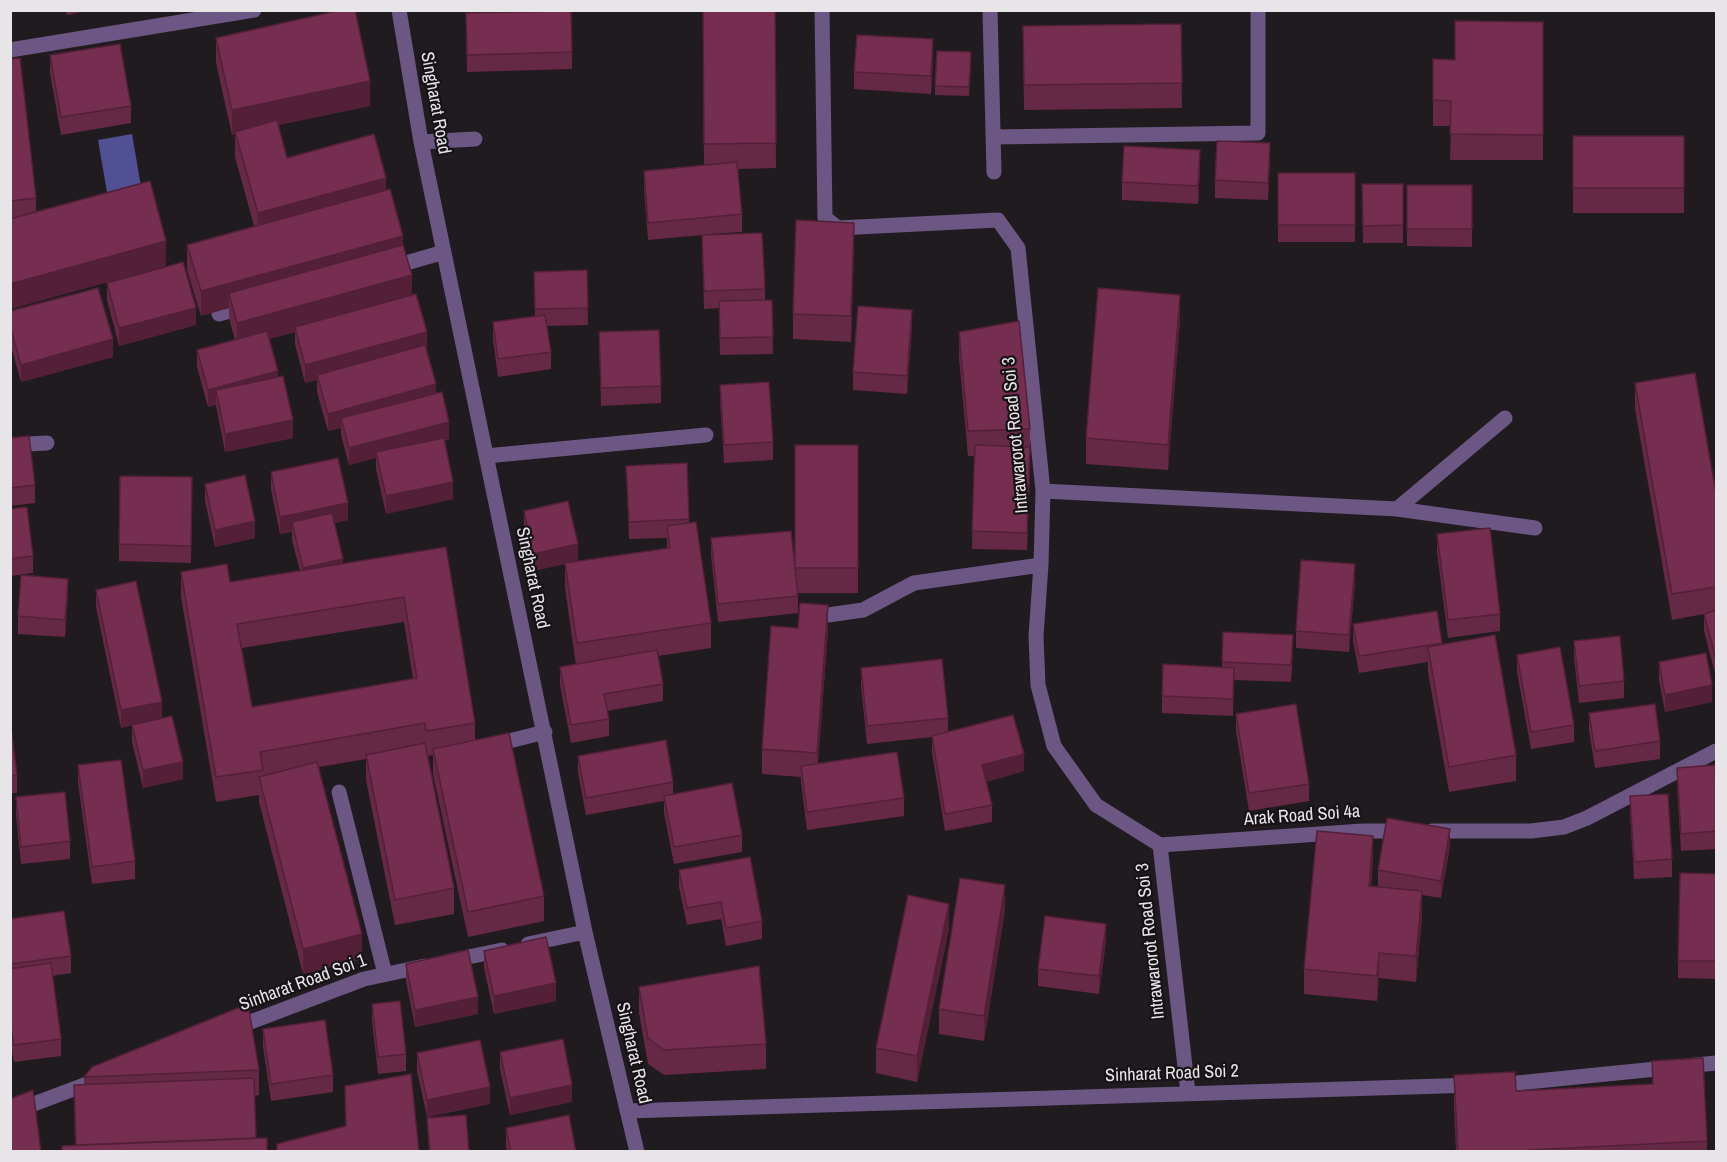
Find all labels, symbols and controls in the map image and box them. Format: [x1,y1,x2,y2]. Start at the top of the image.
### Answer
street label: Singharat Road [415,50,455,156]
street label: Intrawarorot Road Soi 3 [998,356,1034,514]
street label: Singharat Road [511,525,553,631]
street label: Arak Road Soi 4a [1243,801,1361,831]
street label: Intrawarorot Road Soi 3 [1132,862,1170,1020]
street label: Sinharat Road Soi 1 [236,950,370,1016]
street label: Singharat Road [611,1000,655,1106]
street label: Sinharat Road Soi 2 [1105,1061,1239,1087]

